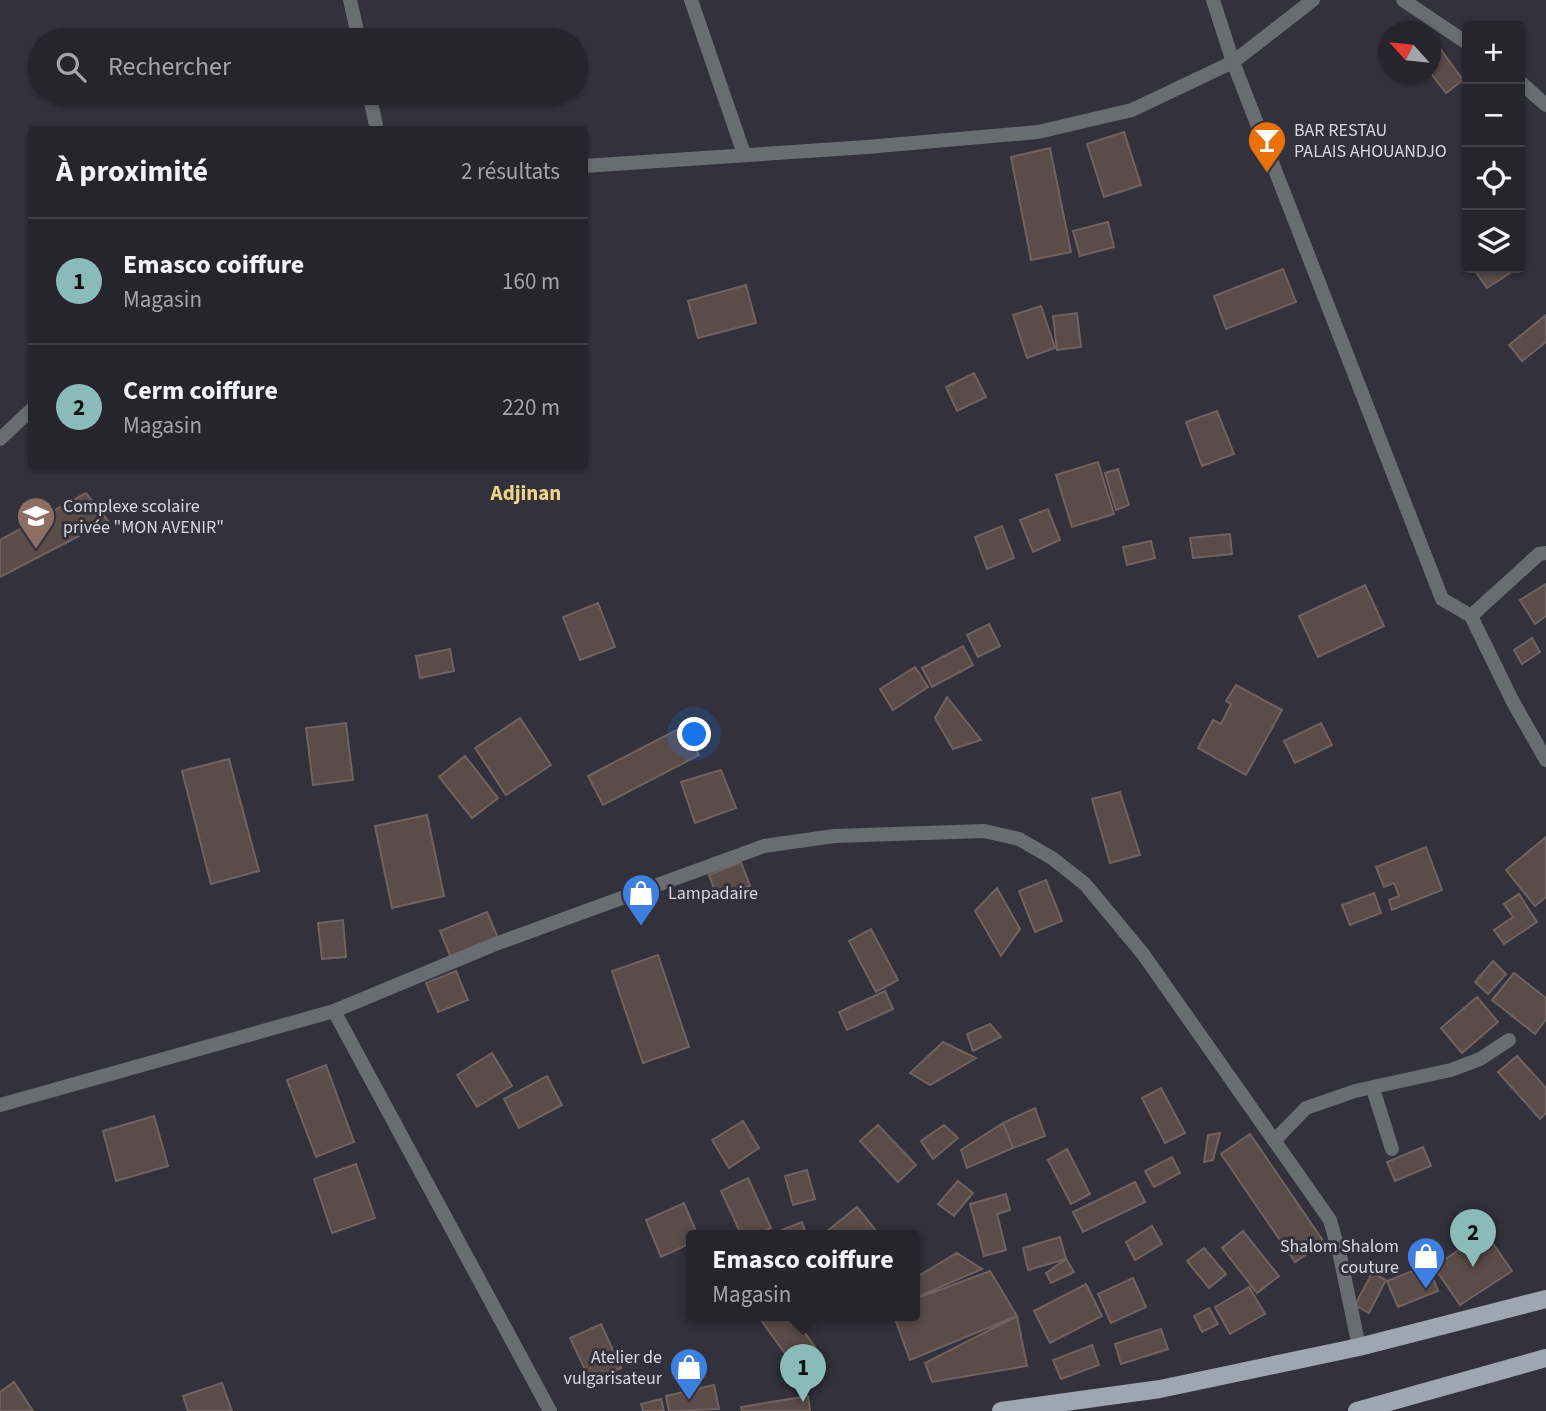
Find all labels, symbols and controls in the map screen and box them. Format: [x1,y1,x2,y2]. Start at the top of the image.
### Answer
north arrow [1378,21,1441,84]
map controls [1462,21,1525,273]
button: + [1462,21,1525,84]
search box [28,28,588,105]
icon: search [52,48,90,86]
text: Rechercher [108,48,231,85]
button: − [1462,84,1525,147]
place label: BAR RESTAU PALAIS AHOUANDJO [1294,118,1447,164]
bar icon: BAR RESTAU PALAIS AHOUANDJO [1246,119,1288,174]
button: locate [1462,147,1525,210]
text: À proximité [56,150,208,193]
text: 2 résultats [461,155,560,188]
button: layers [1462,210,1525,273]
text: Emasco coiffure [123,246,304,283]
text: 1 [73,265,85,298]
text: 160 m [502,265,560,298]
text: Magasin [123,283,202,316]
text: Cerm coiffure [123,372,278,409]
text: 2 [73,391,85,424]
text: 220 m [502,391,560,424]
text: Magasin [123,409,202,442]
district label: Adjinan [490,478,561,508]
place label: Complexe scolaire privée "MON AVENIR" [63,494,224,540]
school or university icon: Complexe scolaire privée "MON AVENIR" [15,495,57,550]
your location [677,717,711,751]
shop icon: Lampadaire [620,872,662,927]
place label: Lampadaire [668,881,758,906]
pin: 2 [1450,1209,1496,1267]
popup [686,1230,920,1321]
place label: Shalom Shalom couture [1280,1234,1399,1280]
shop icon: Shalom Shalom couture [1405,1235,1447,1290]
text: Emasco coiffure [712,1241,894,1278]
text: Magasin [712,1278,791,1311]
pin: 1 [780,1344,826,1402]
place label: Atelier de vulgarisateur [564,1345,663,1391]
shop icon: Atelier de vulgarisateur [668,1346,710,1401]

